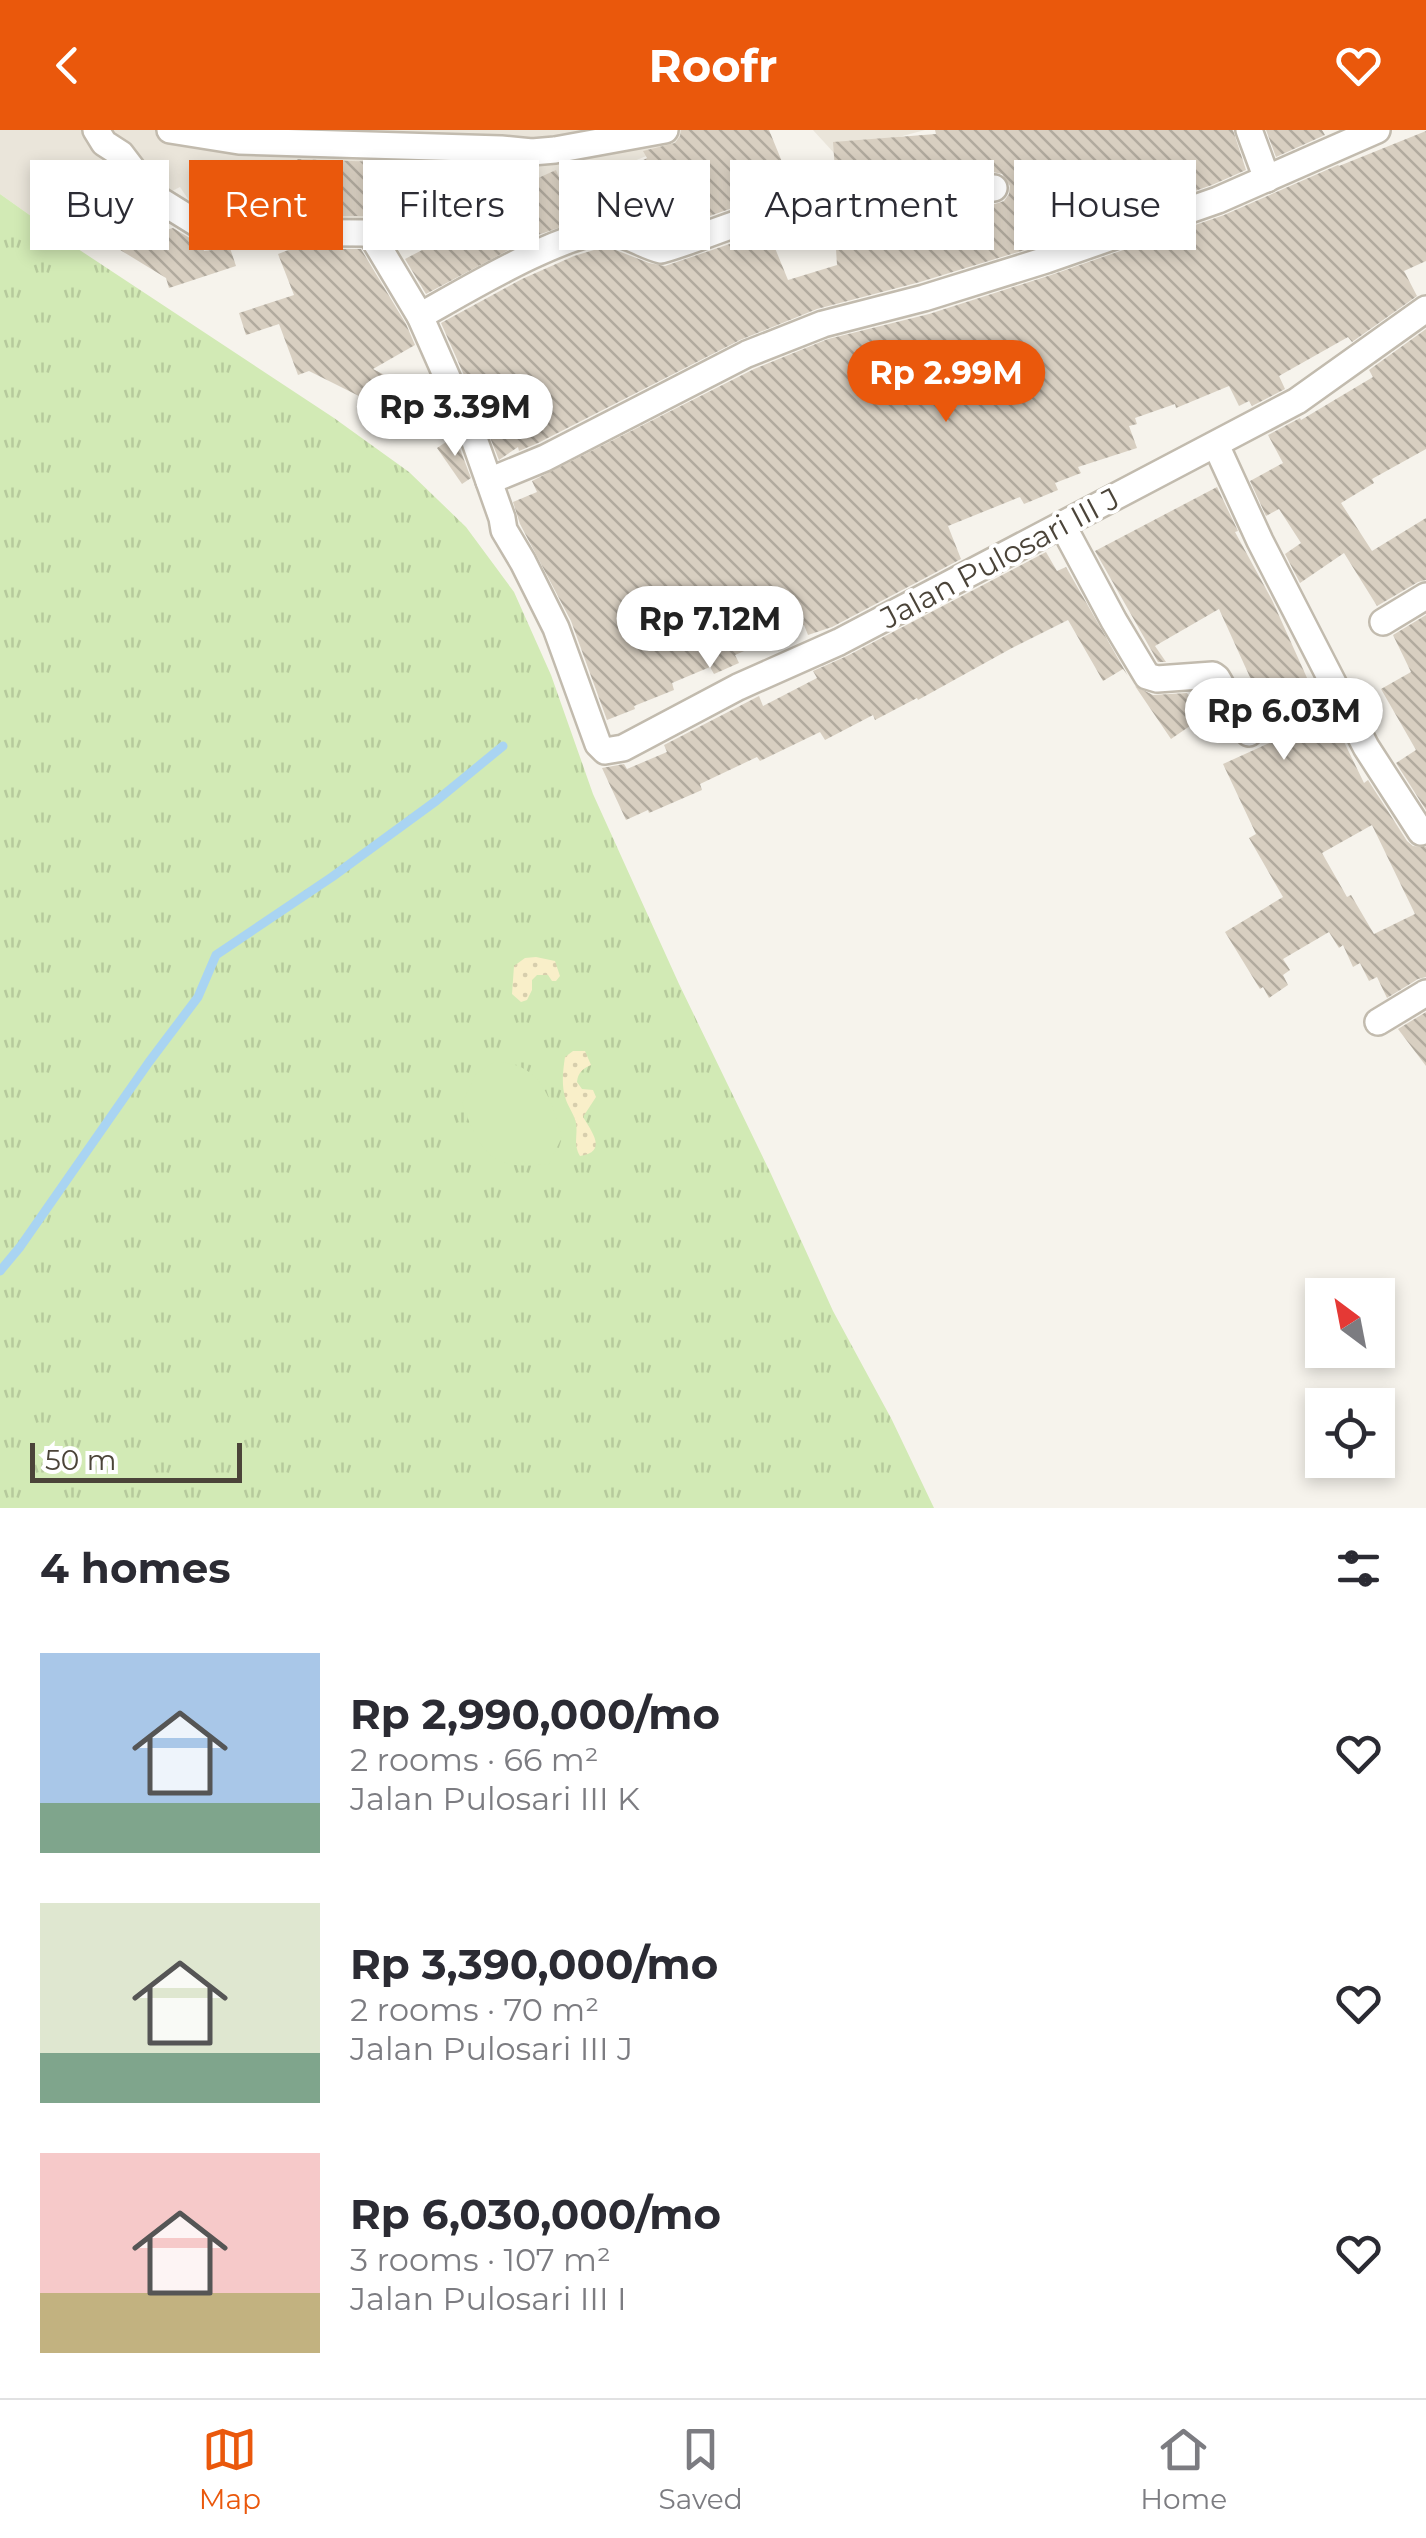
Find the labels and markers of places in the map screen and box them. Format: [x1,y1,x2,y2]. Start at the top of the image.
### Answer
pin: Rp 2.99M [843,340,1049,425]
pin: Rp 3.39M [352,374,558,459]
pin: Rp 7.12M [607,586,813,671]
pin: Rp 6.03M [1181,678,1387,763]

